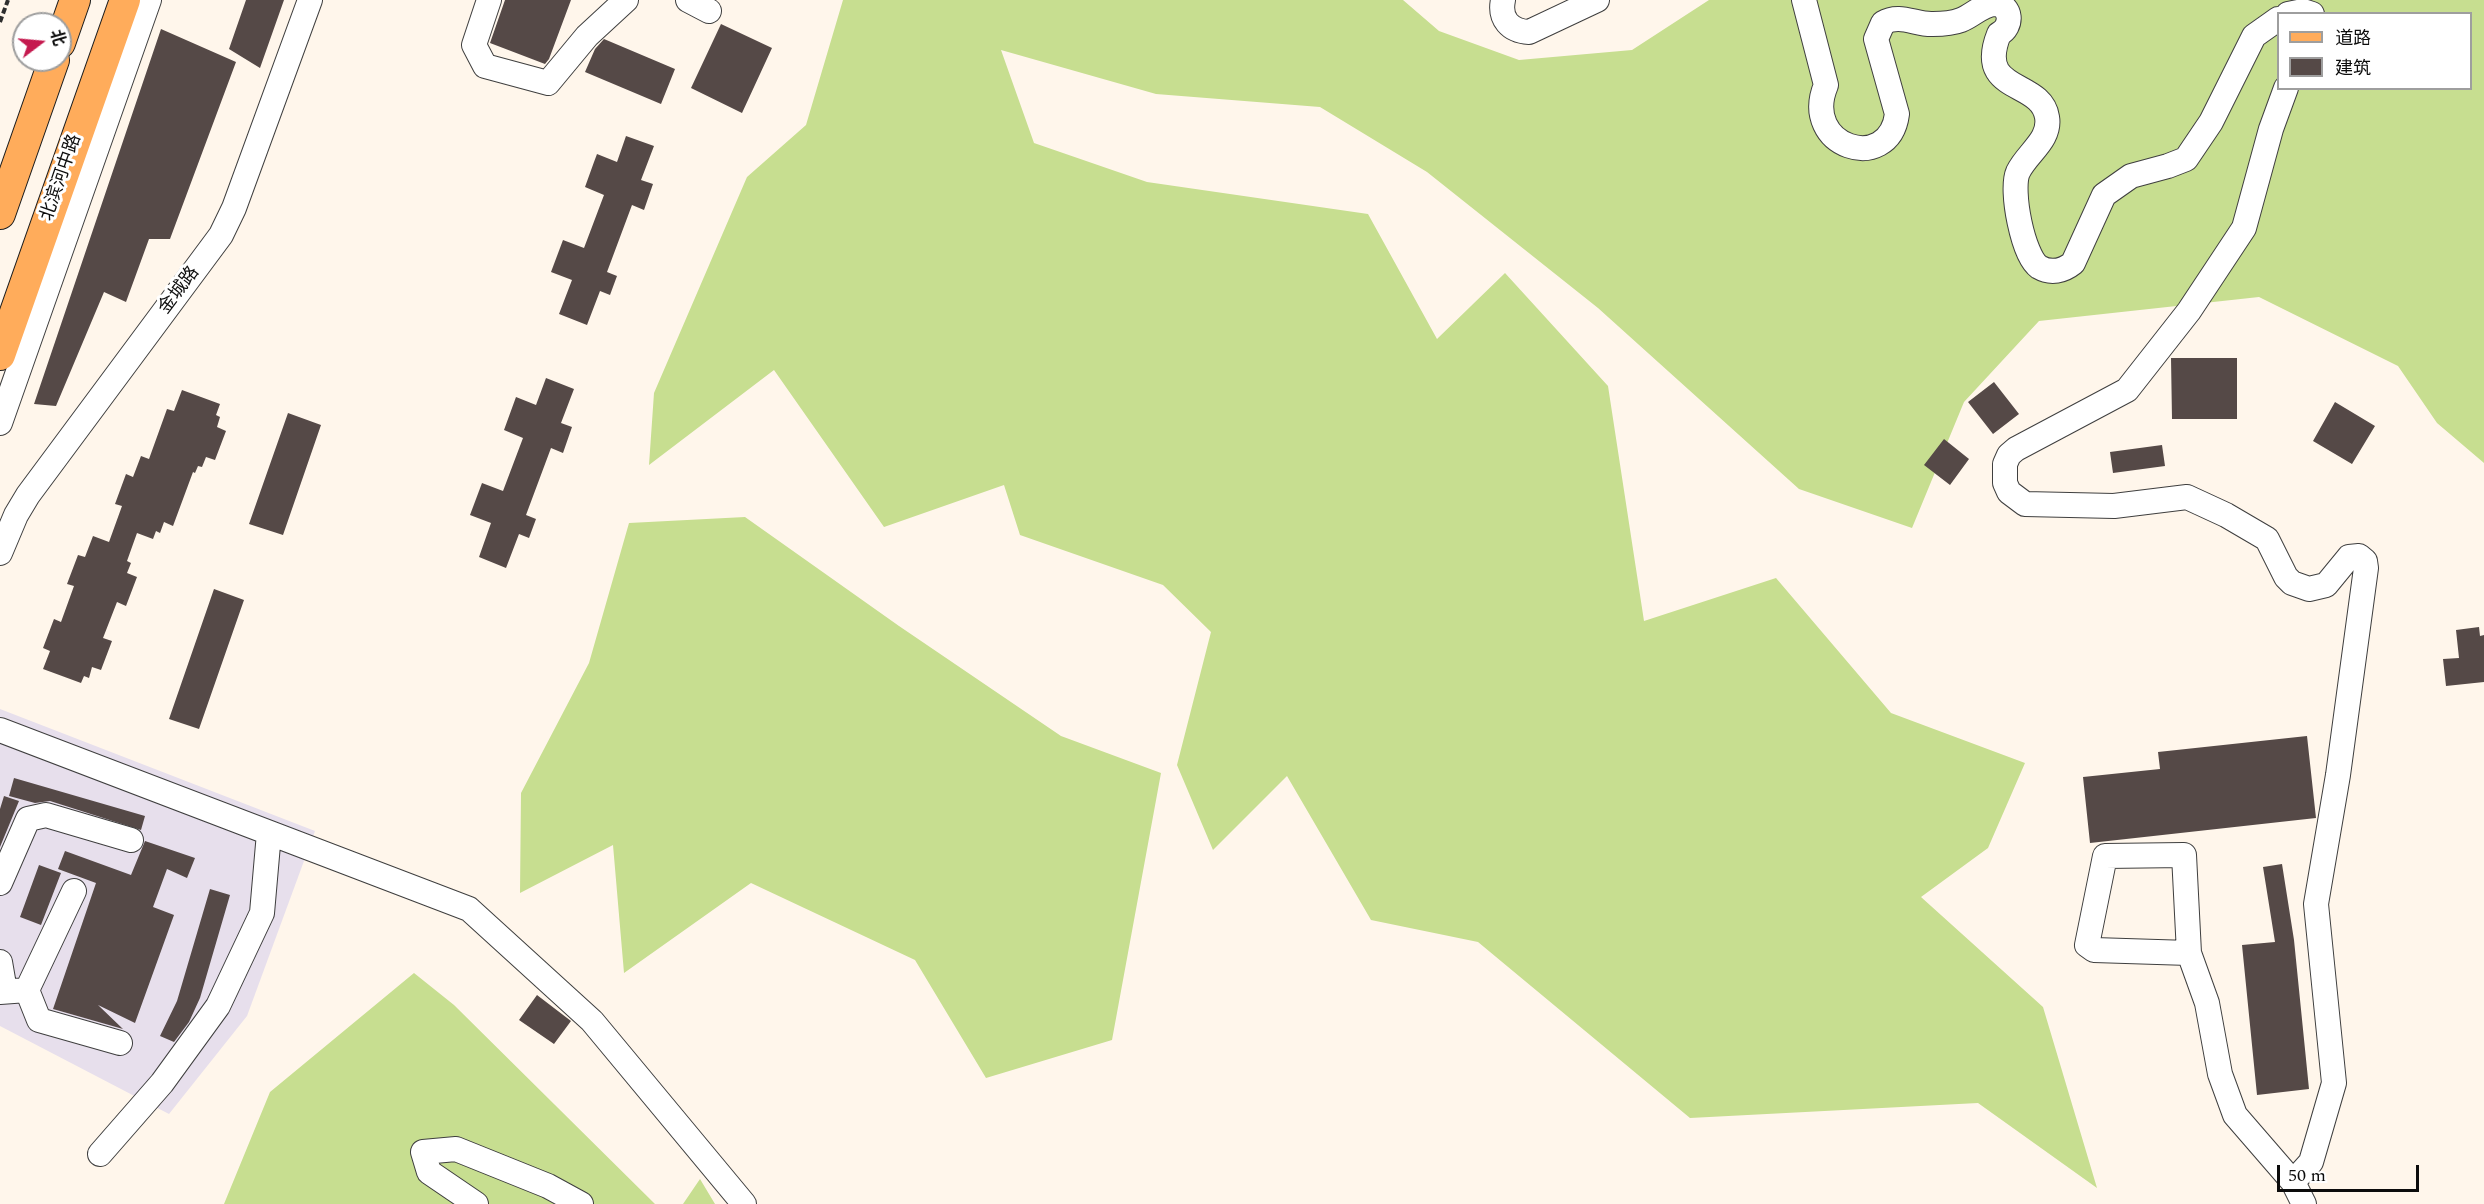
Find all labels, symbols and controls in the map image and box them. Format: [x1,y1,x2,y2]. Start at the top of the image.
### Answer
north arrow [12,12,72,72]
legend [2277,12,2472,90]
text: 道路 [2335,25,2371,52]
text: 北 [44,27,71,49]
text: 建筑 [2335,55,2371,82]
street label: 北滨河中路 [37,132,87,224]
street label: 金城路 [155,263,205,319]
scale bar [2280,1153,2422,1191]
text: 50 m [2288,1162,2326,1189]

